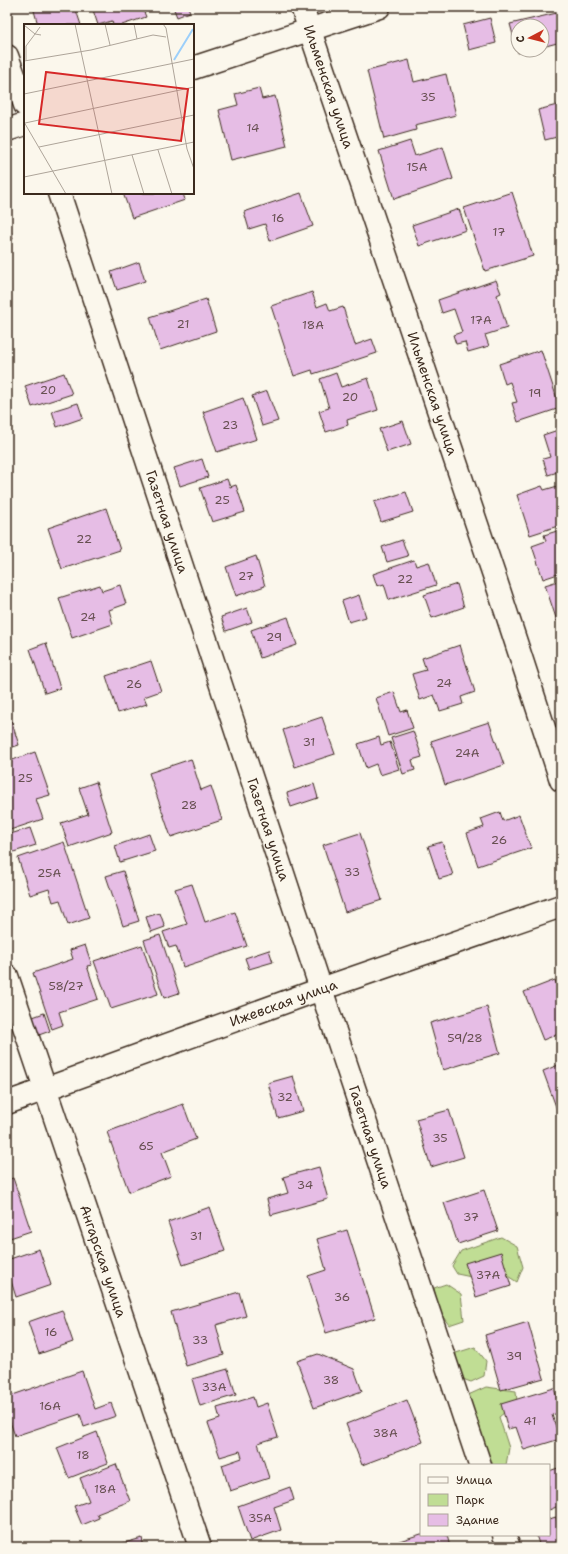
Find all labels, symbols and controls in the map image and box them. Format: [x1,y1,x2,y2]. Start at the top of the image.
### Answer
north arrow [510,18,550,58]
street label: Ильменская улица [300,22,358,151]
inset map [24,24,194,194]
text: С [513,35,528,43]
house number: 35 [420,89,436,105]
house number: 14 [247,120,259,136]
house number: 15А [407,159,428,175]
house number: 16 [271,210,285,226]
house number: 17 [493,224,505,240]
house number: 17А [470,312,492,328]
house number: 21 [177,316,189,332]
house number: 18А [302,317,324,333]
street label: Ильменская улица [403,329,462,458]
house number: 20 [40,382,56,398]
house number: 19 [529,385,541,401]
house number: 20 [342,389,358,405]
house number: 23 [222,417,238,433]
street label: Газетная улица [142,468,193,576]
house number: 25 [214,492,230,508]
house number: 22 [76,531,92,547]
house number: 27 [238,568,254,584]
house number: 22 [397,571,413,587]
house number: 24 [80,609,96,625]
house number: 29 [266,629,282,645]
house number: 24 [436,675,452,691]
house number: 26 [126,676,142,692]
house number: 31 [303,734,315,750]
house number: 24А [455,745,480,761]
house number: 25 [17,770,33,786]
street label: Газетная улица [243,776,294,883]
house number: 28 [181,797,197,813]
house number: 26 [491,832,507,848]
house number: 33 [344,864,360,880]
house number: 25А [37,865,61,881]
street label: Ижевская улица [227,975,340,1030]
house number: 58/27 [48,978,84,994]
house number: 59/28 [447,1030,483,1046]
street label: Газетная улица [345,1083,396,1191]
house number: 32 [277,1089,293,1105]
house number: 35 [432,1130,448,1146]
house number: 65 [138,1138,154,1154]
house number: 34 [297,1177,313,1193]
street label: Ангарская улица [76,1202,131,1320]
house number: 37 [463,1209,479,1225]
house number: 31 [190,1228,202,1244]
house number: 37А [476,1267,501,1283]
house number: 36 [334,1289,350,1305]
house number: 16 [44,1324,58,1340]
house number: 33 [192,1332,208,1348]
house number: 39 [506,1348,522,1364]
house number: 38 [323,1372,339,1388]
house number: 33А [202,1379,227,1395]
house number: 16А [39,1398,61,1414]
house number: 41 [524,1413,536,1429]
house number: 38А [372,1425,398,1441]
house number: 18 [76,1447,90,1463]
legend [420,1464,550,1536]
text: Улица [456,1472,493,1488]
house number: 18А [94,1481,116,1497]
text: Парк [456,1492,485,1508]
house number: 35А [248,1510,272,1526]
text: Здание [456,1512,500,1528]

